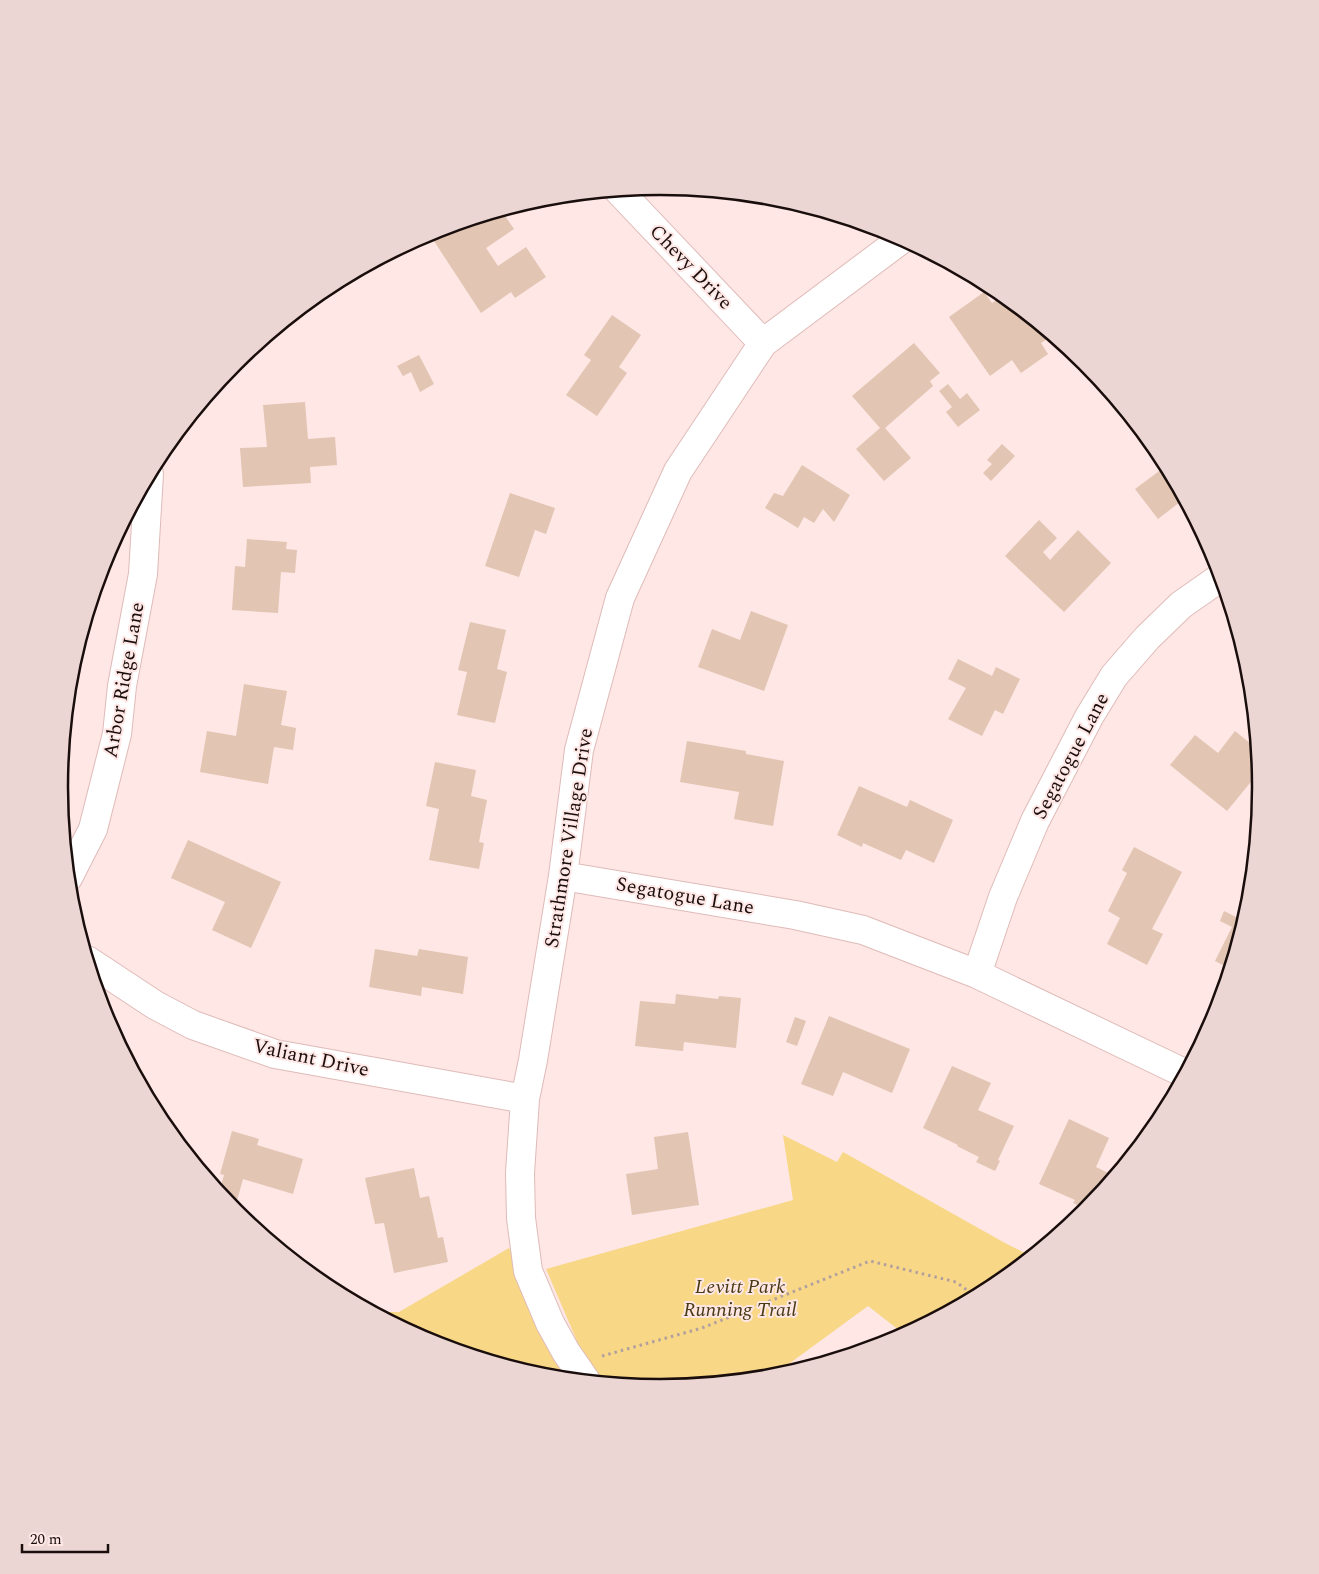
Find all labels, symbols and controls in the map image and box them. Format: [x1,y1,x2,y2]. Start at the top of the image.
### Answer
street label: Chevy Drive [642,217,740,317]
street label: Arbor Ridge Lane [96,600,152,760]
street label: Segatogue Lane [1025,687,1117,825]
street label: Strathmore Village Drive [537,726,601,950]
street label: Segatogue Lane [614,869,756,923]
street label: Valiant Drive [250,1031,372,1085]
park label: Levitt Park Running Trail [683,1272,797,1325]
scale bar [22,1522,109,1554]
text: 20 m [30,1528,62,1551]

